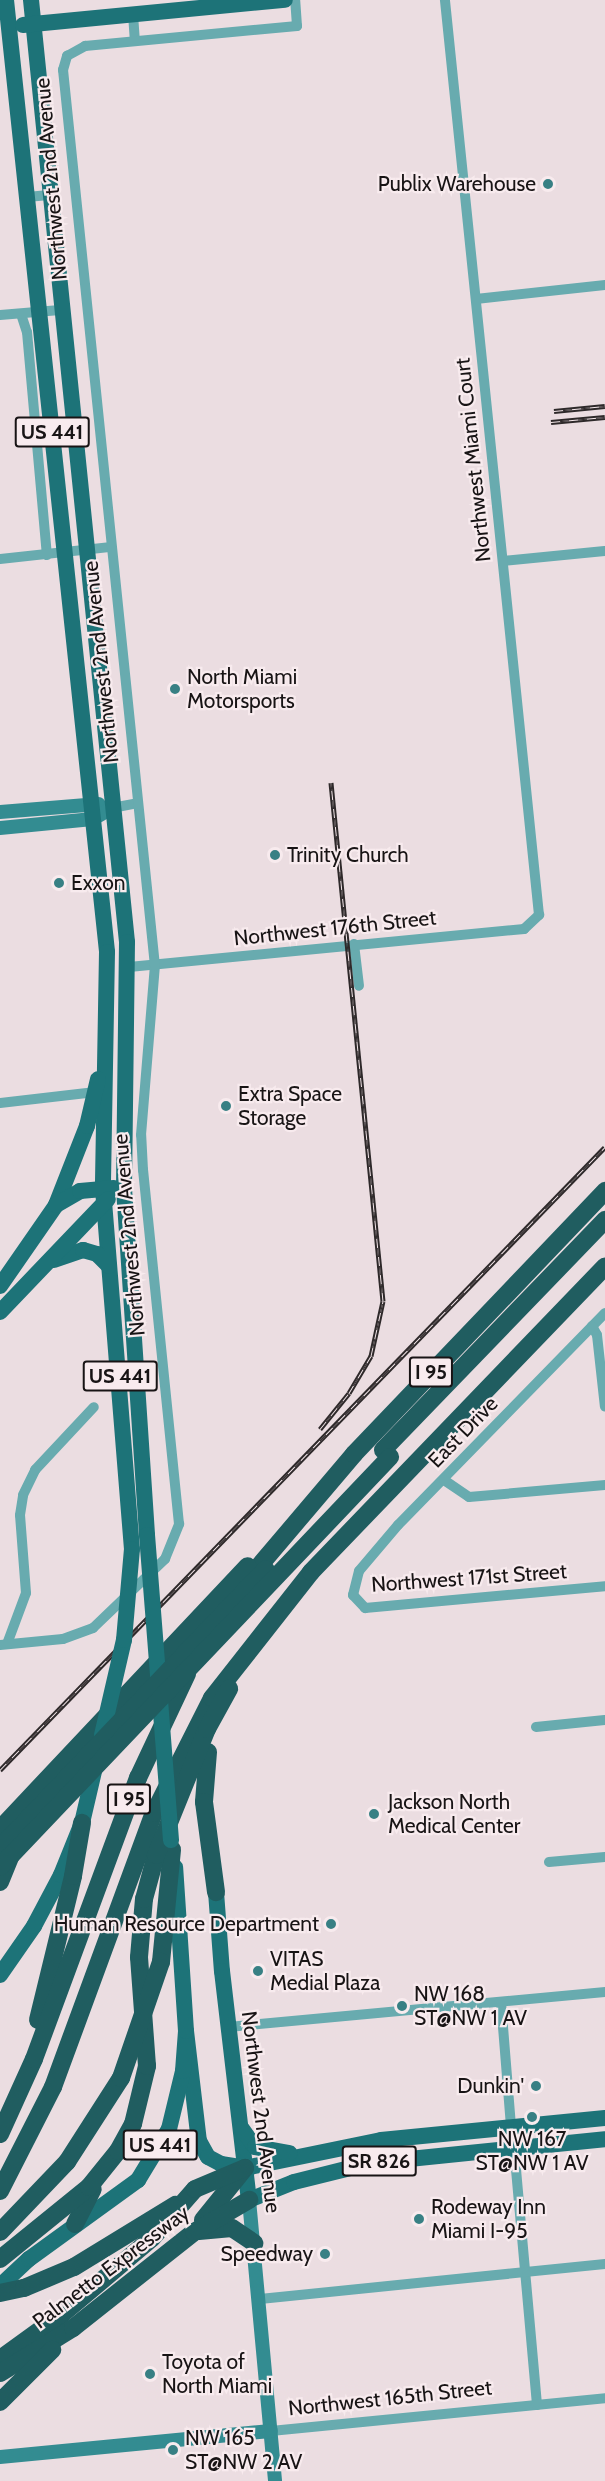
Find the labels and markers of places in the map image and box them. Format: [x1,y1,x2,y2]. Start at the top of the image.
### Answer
place label: Publix Warehouse [378,171,536,197]
marker: Publix Warehouse [541,177,555,191]
place label: North Miami Motorsports [187,664,297,714]
marker: North Miami Motorsports [168,682,182,696]
place label: Trinity Church [287,842,409,868]
marker: Trinity Church [268,848,282,862]
place label: Exxon [71,870,125,896]
marker: Exxon [52,876,66,890]
place label: Extra Space Storage [238,1081,342,1131]
marker: Extra Space Storage [219,1099,233,1113]
place label: Jackson North Medical Center [388,1789,520,1839]
marker: Jackson North Medical Center [365,1805,383,1823]
place label: Human Resource Department [54,1911,319,1937]
marker: Human Resource Department [324,1917,338,1931]
place label: VITAS Medial Plaza [270,1946,380,1996]
marker: VITAS Medial Plaza [251,1964,265,1978]
place label: NW 168 ST@NW 1 AV [414,1981,527,2031]
marker: NW 168 ST@NW 1 AV [395,1999,409,2013]
place label: Dunkin' [457,2073,524,2099]
marker: Dunkin' [529,2079,543,2093]
marker: NW 167 ST@NW 1 AV [525,2110,539,2124]
place label: NW 167 ST@NW 1 AV [475,2126,589,2176]
place label: Rodeway Inn Miami I-95 [431,2194,546,2244]
marker: Rodeway Inn Miami I-95 [412,2212,426,2226]
place label: Speedway [221,2241,313,2267]
marker: Speedway [318,2247,332,2261]
place label: Toyota of North Miami [162,2349,272,2399]
marker: Toyota of North Miami [143,2367,157,2381]
place label: NW 165 ST@NW 2 AV [185,2425,302,2475]
marker: NW 165 ST@NW 2 AV [166,2443,180,2457]

